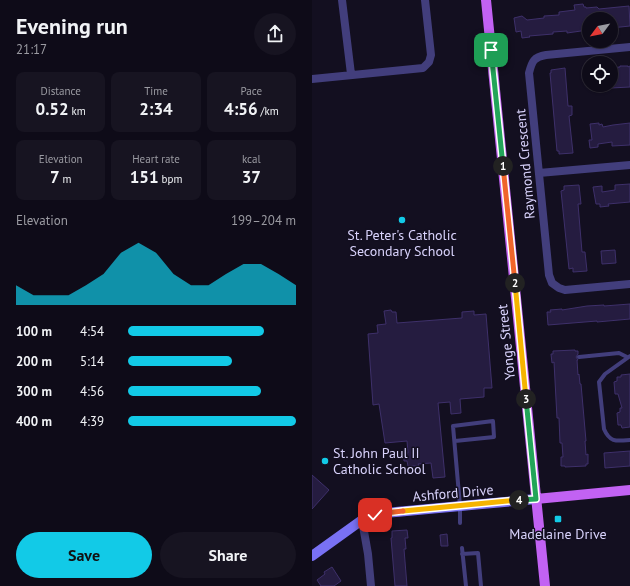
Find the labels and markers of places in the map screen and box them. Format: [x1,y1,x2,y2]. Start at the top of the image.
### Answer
pin [474,33,508,67]
pin: 1 [493,156,513,176]
marker: St. Peter's Catholic Secondary School [397,215,407,225]
place label: St. Peter's Catholic Secondary School [347,226,457,260]
pin: 2 [505,273,525,293]
pin: 3 [516,389,536,409]
place label: St. John Paul II Catholic School [333,444,426,478]
marker: St. John Paul II Catholic School [320,456,330,466]
pin: 4 [509,490,529,510]
pin [358,498,392,532]
marker: Madelaine Drive [553,514,563,524]
place label: Madelaine Drive [509,525,607,543]

